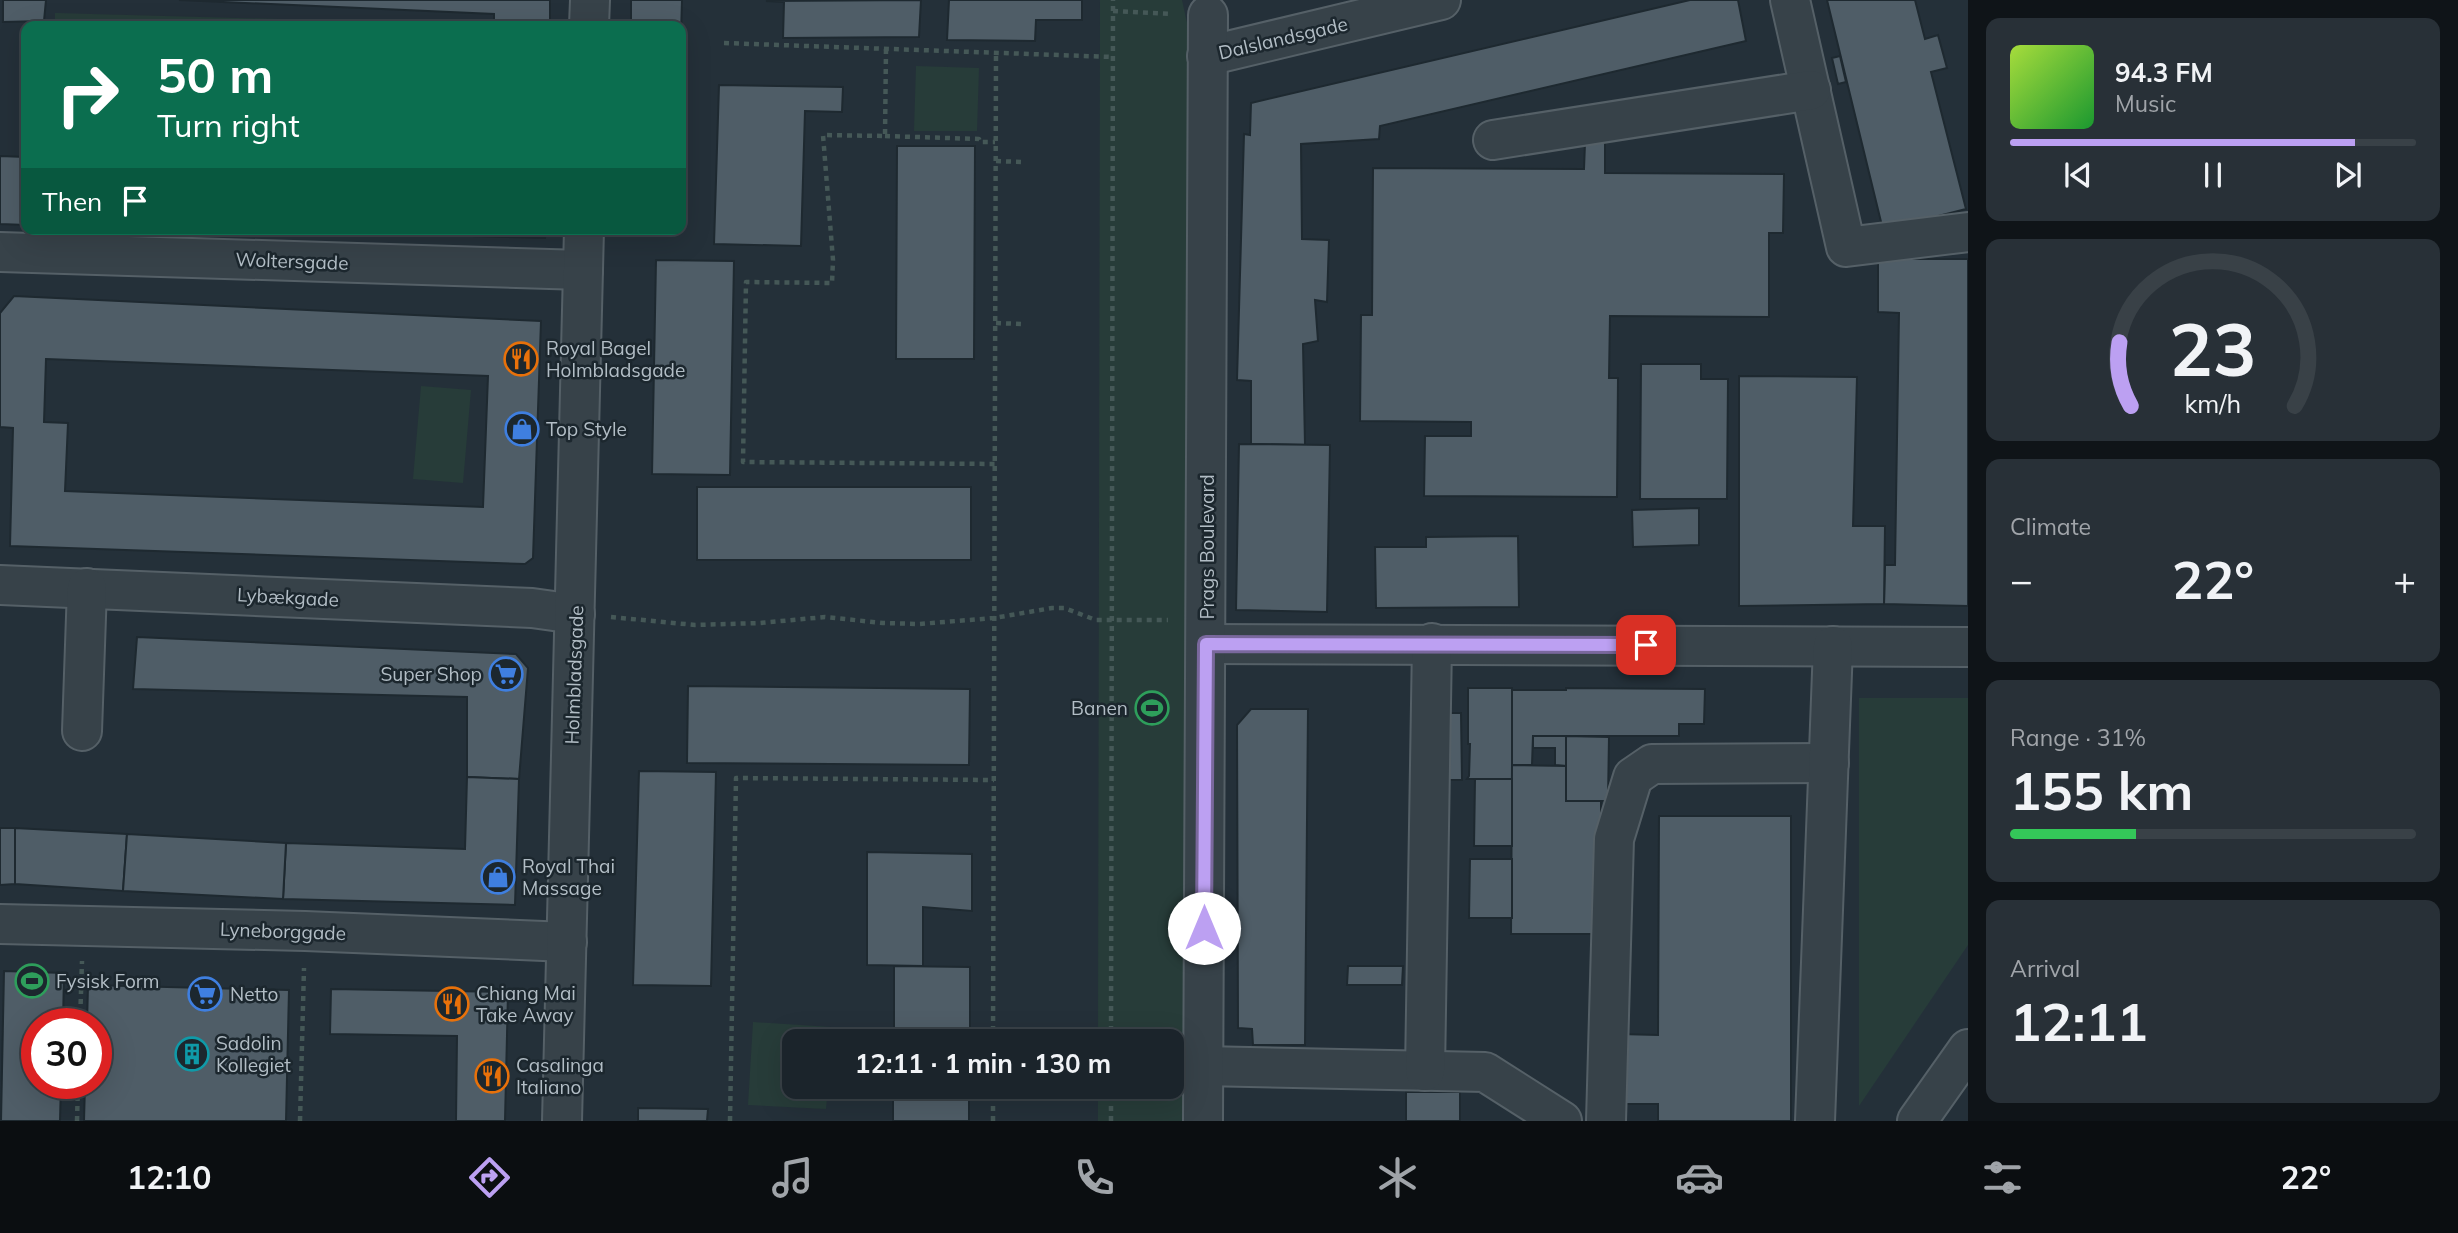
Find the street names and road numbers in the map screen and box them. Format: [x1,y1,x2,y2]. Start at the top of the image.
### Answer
street label: Dalslandsgade [1216,11,1350,65]
street label: Woltersgade [235,247,349,275]
street label: Prags Boulevard [1195,474,1219,620]
street label: Lybækgade [236,582,340,612]
street label: Holmbladsgade [560,605,588,745]
street label: Lyneborggade [220,917,346,945]

